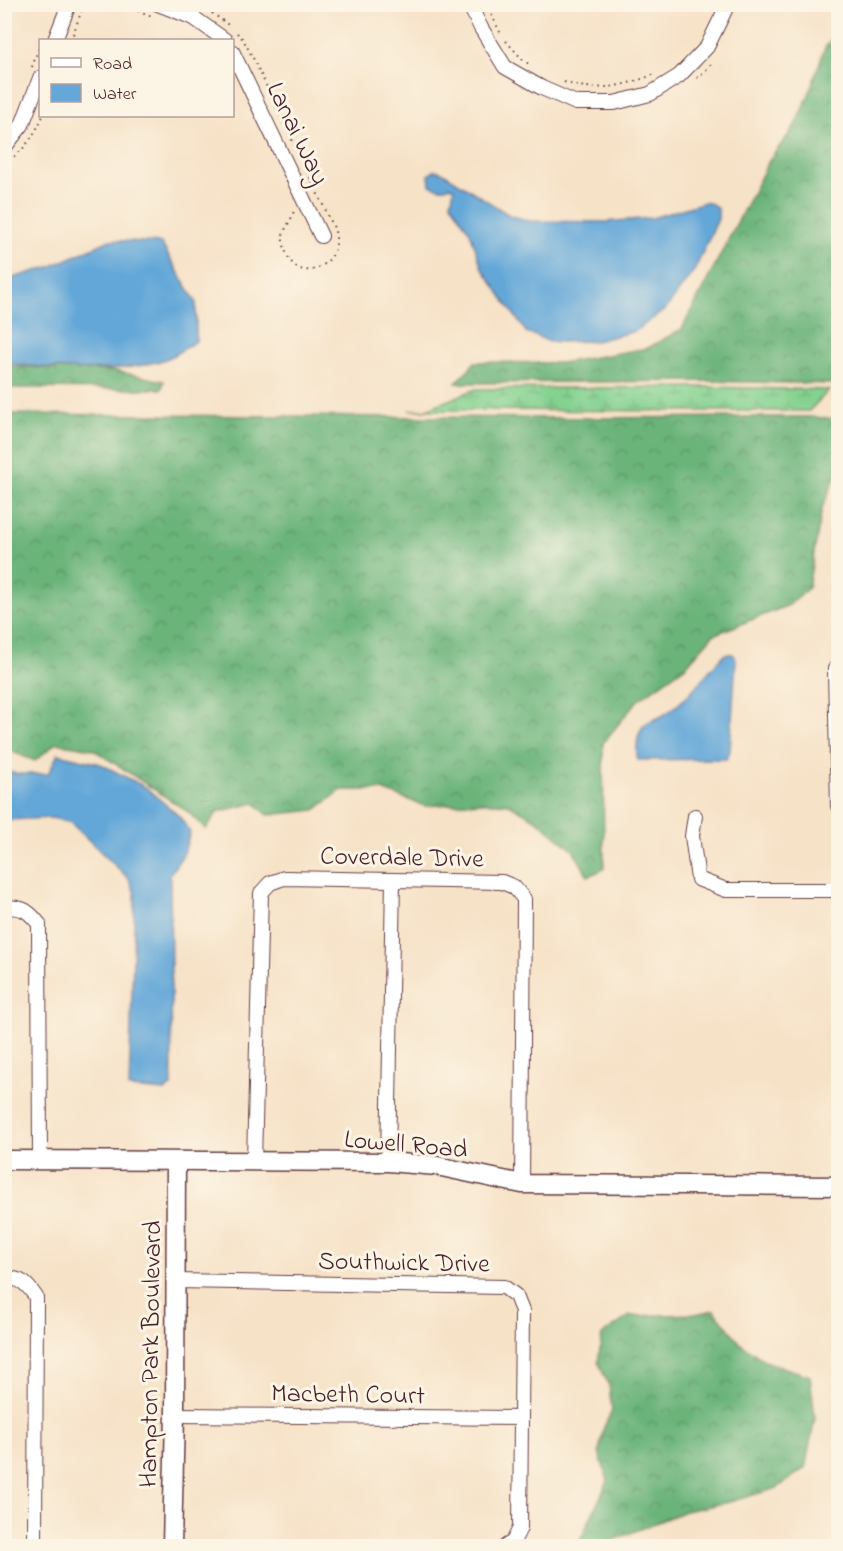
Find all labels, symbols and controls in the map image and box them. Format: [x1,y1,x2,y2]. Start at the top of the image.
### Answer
legend [39,39,234,117]
text: Road [93,52,132,78]
street label: Lanai Way [255,76,338,192]
text: Water [93,82,137,108]
street label: Coverdale Drive [320,839,485,879]
street label: Lowell Road [342,1122,469,1170]
street label: Hampton Park Boulevard [131,1220,173,1488]
street label: Southwick Drive [318,1244,490,1284]
street label: Macbeth Court [271,1376,425,1416]

